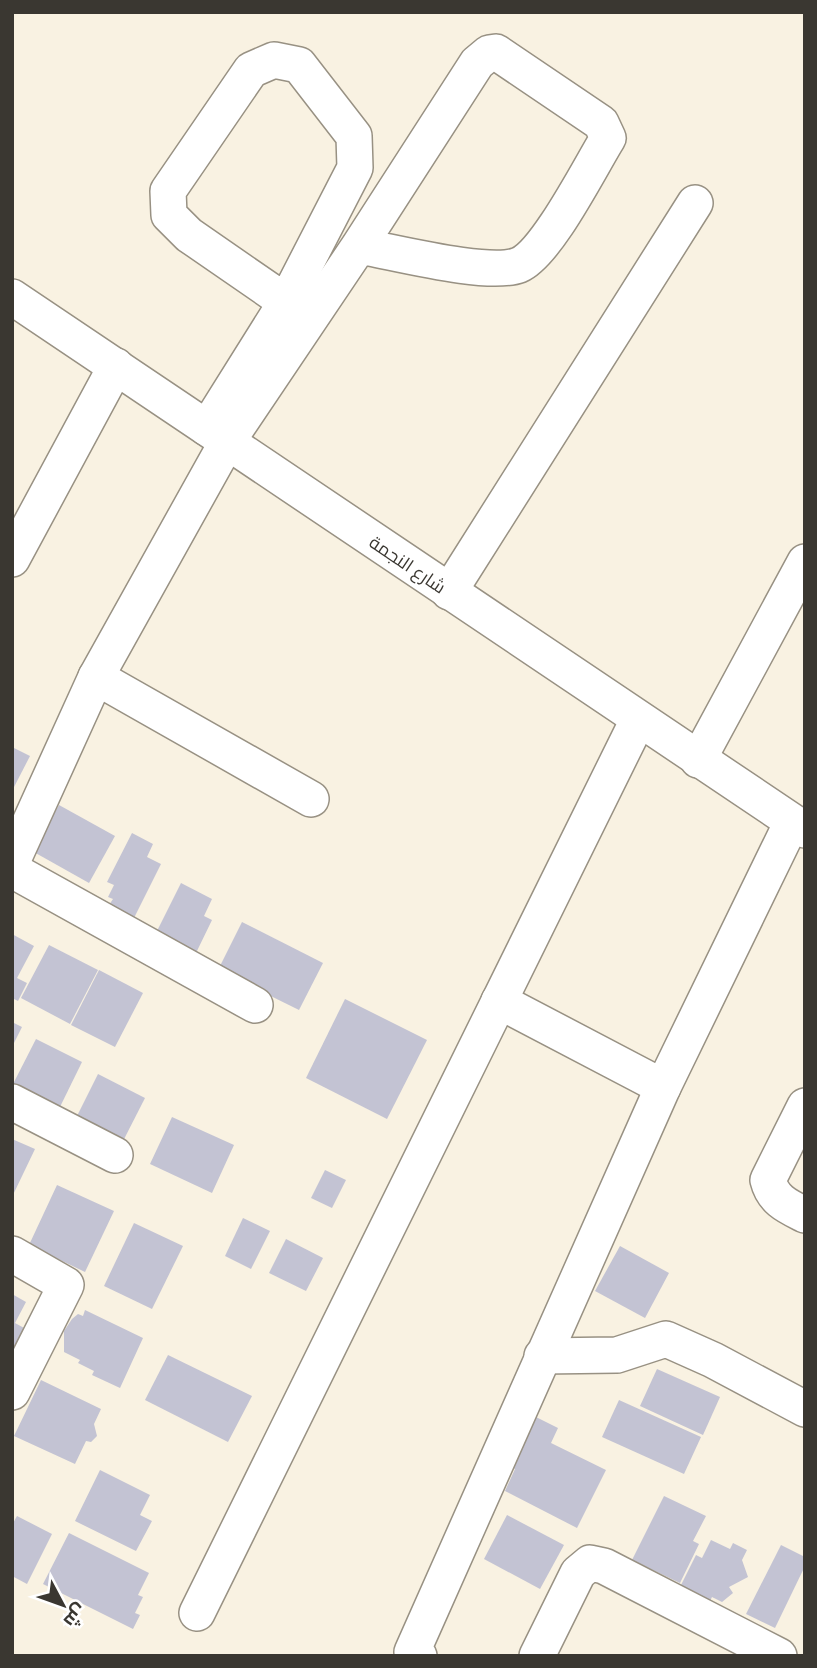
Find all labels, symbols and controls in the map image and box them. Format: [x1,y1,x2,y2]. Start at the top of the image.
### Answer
street label: شارع النجمة [364,530,451,599]
north arrow [28,1570,98,1640]
text: ش [59,1599,94,1634]

